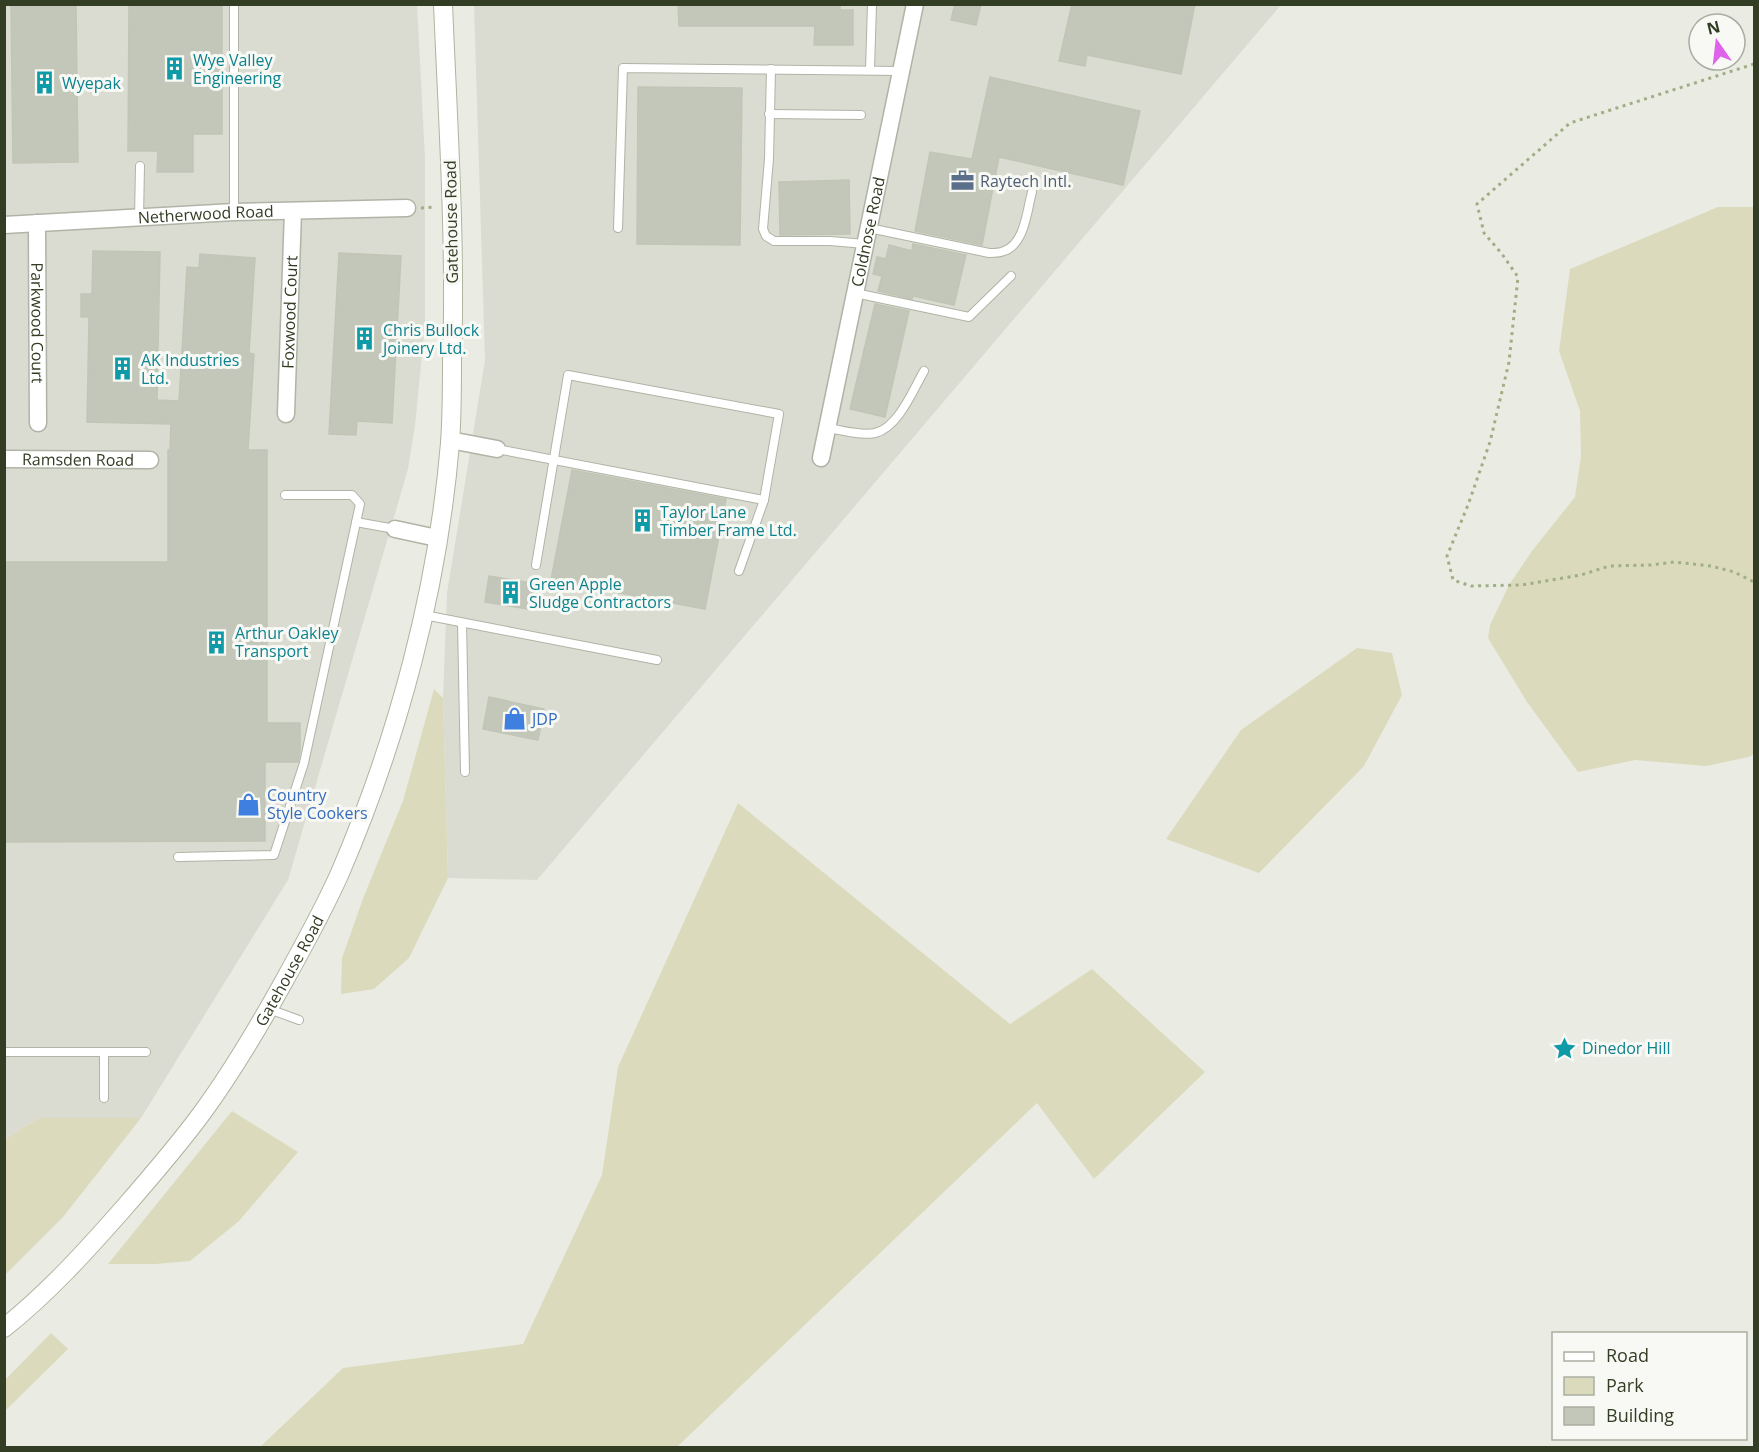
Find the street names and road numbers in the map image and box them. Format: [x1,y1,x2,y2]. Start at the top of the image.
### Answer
street label: Gatehouse Road [439,160,463,284]
street label: Coldnose Road [846,175,890,289]
street label: Netherwood Road [137,200,274,228]
street label: Foxwood Court [277,255,302,369]
street label: Parkwood Court [26,263,49,384]
street label: Ramsden Road [22,448,134,471]
street label: Gatehouse Road [250,911,329,1030]

